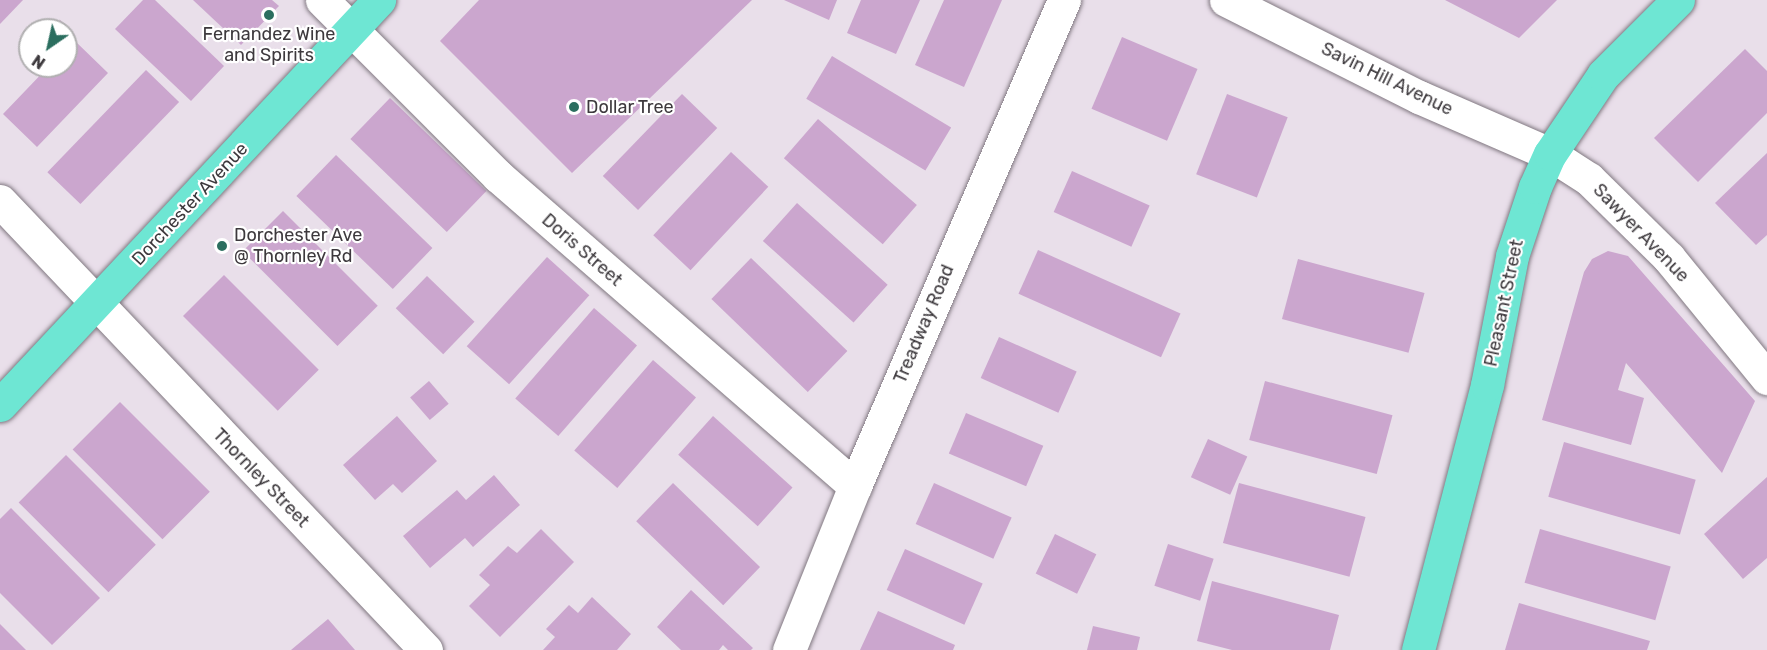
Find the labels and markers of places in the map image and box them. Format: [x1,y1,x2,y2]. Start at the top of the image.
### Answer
marker: Fernandez Wine and Spirits [262,8,276,22]
place label: Fernandez Wine and Spirits [202,24,336,66]
place label: Dollar Tree [586,96,674,118]
marker: Dollar Tree [567,100,581,114]
place label: Dorchester Ave @ Thornley Rd [234,225,363,268]
marker: Dorchester Ave @ Thornley Rd [215,239,229,253]

